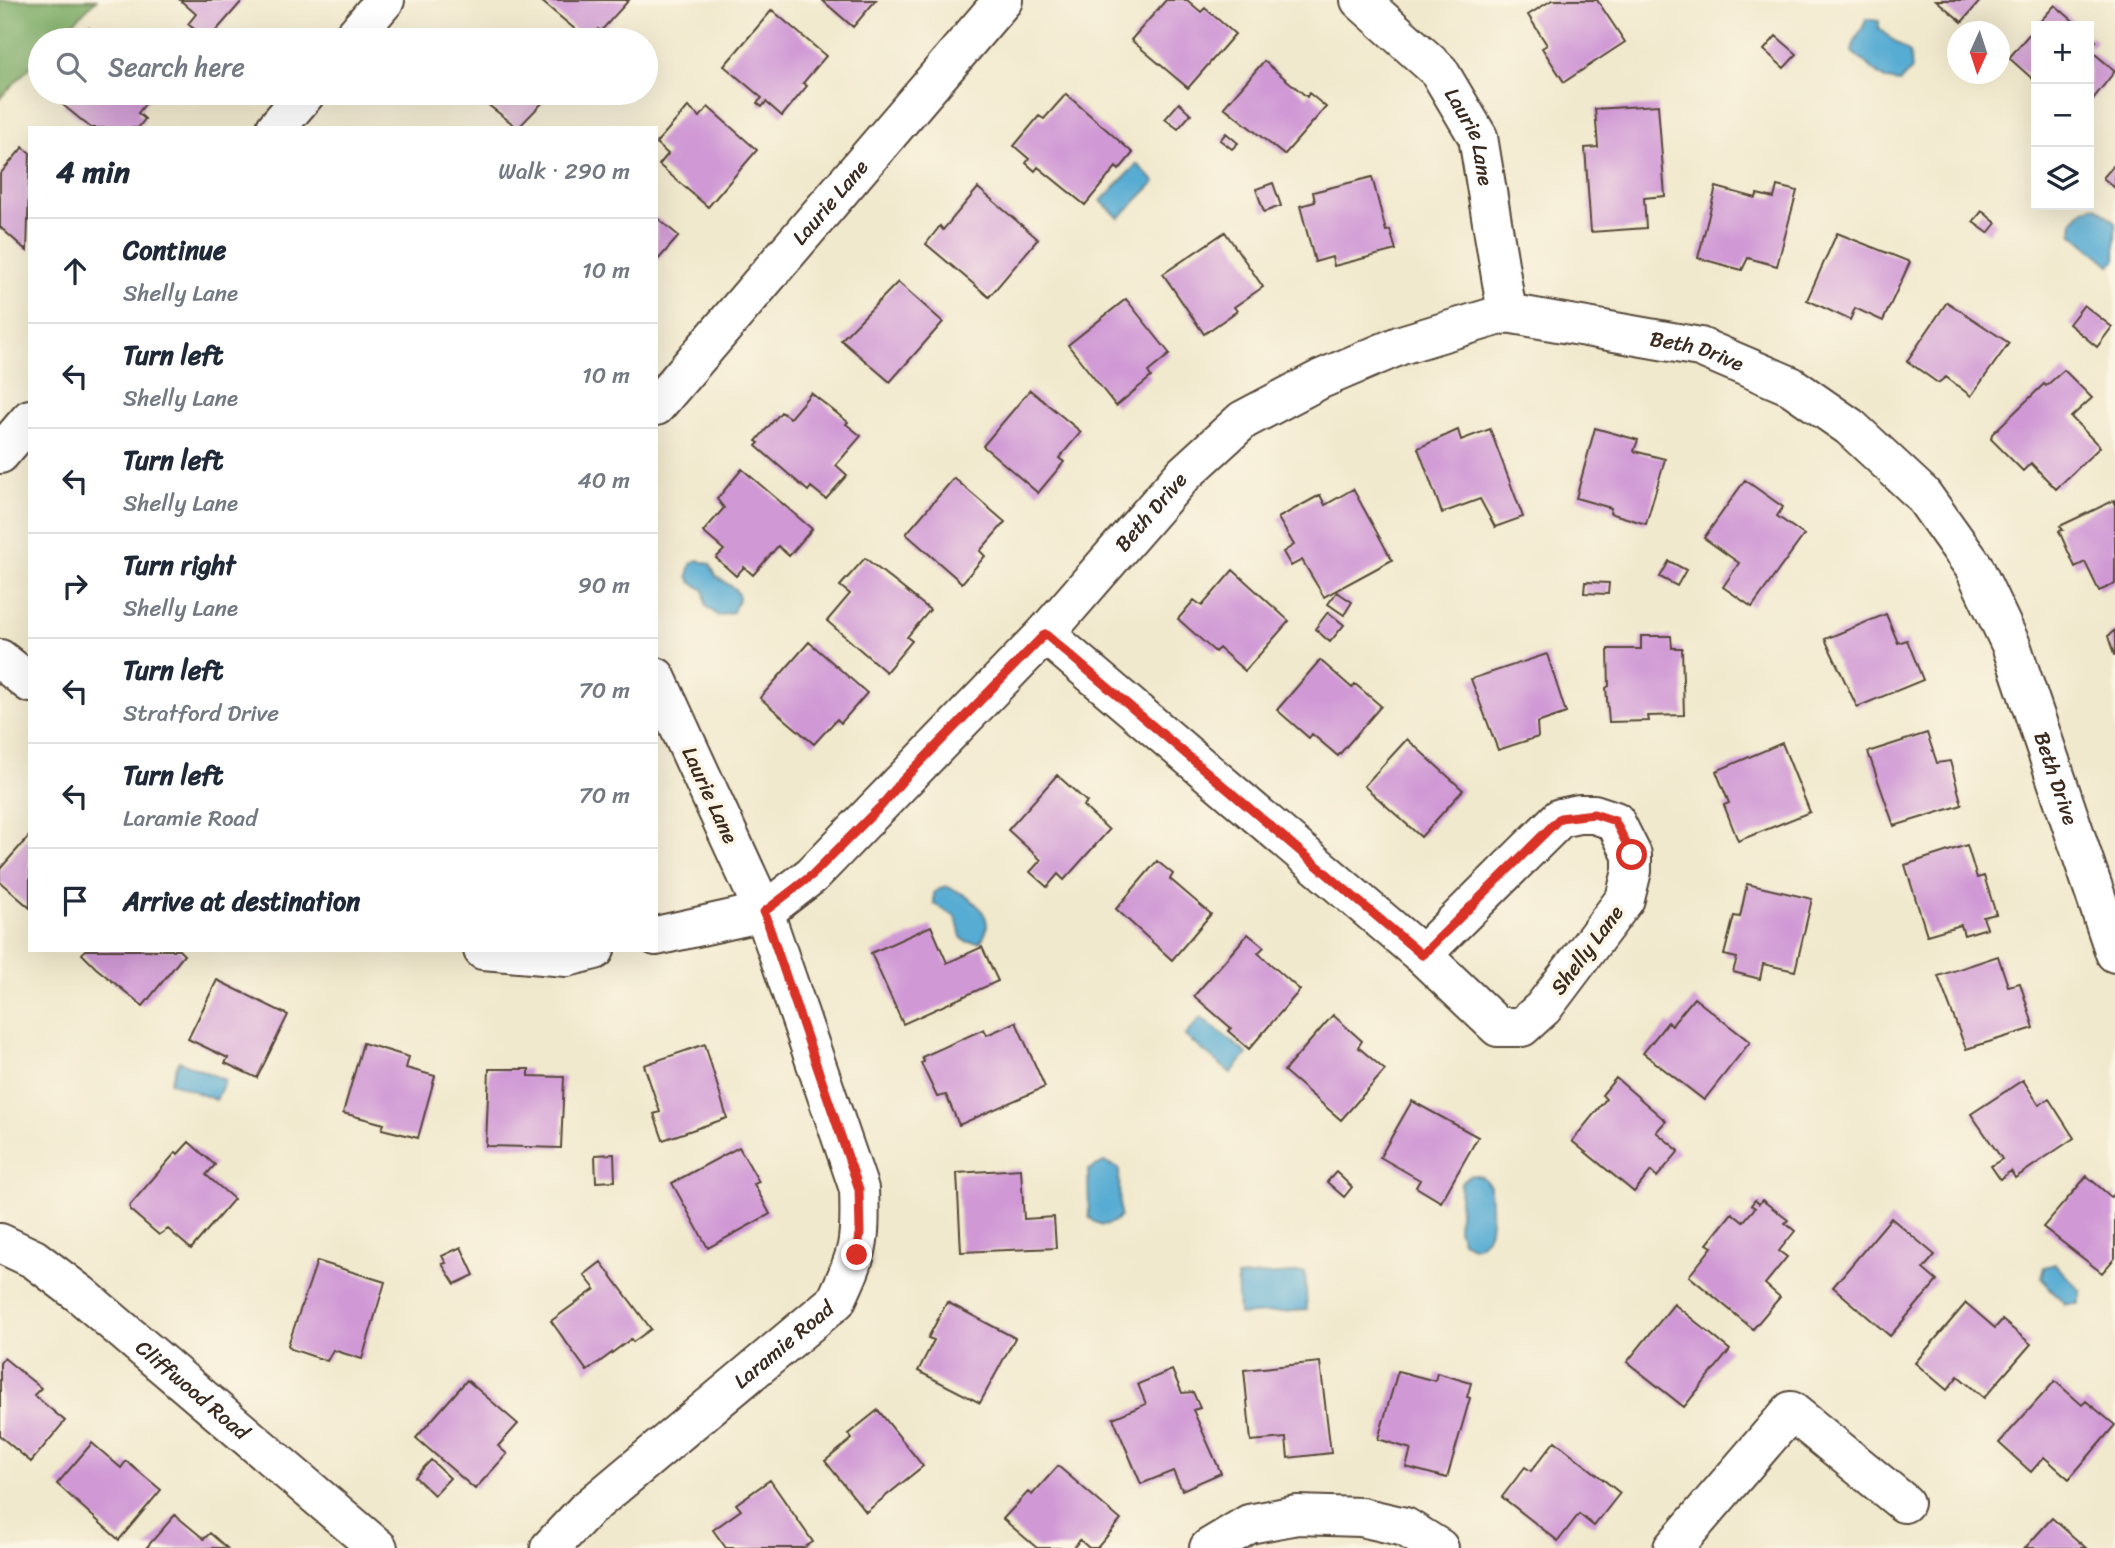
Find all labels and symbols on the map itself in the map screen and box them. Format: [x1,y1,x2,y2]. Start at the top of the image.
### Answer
north arrow [1947,21,2010,84]
street label: Laurie Lane [1434,80,1505,189]
street label: Laurie Lane [782,150,878,254]
street label: Beth Drive [1647,320,1750,383]
street label: Beth Drive [1105,463,1197,561]
street label: Beth Drive [2023,726,2089,830]
street label: Laurie Lane [671,740,749,850]
route start [1616,839,1647,870]
street label: Shelly Lane [1540,897,1634,1003]
route end [841,1239,872,1270]
street label: Laramie Road [724,1290,844,1399]
street label: Cliffwood Road [126,1330,260,1451]

